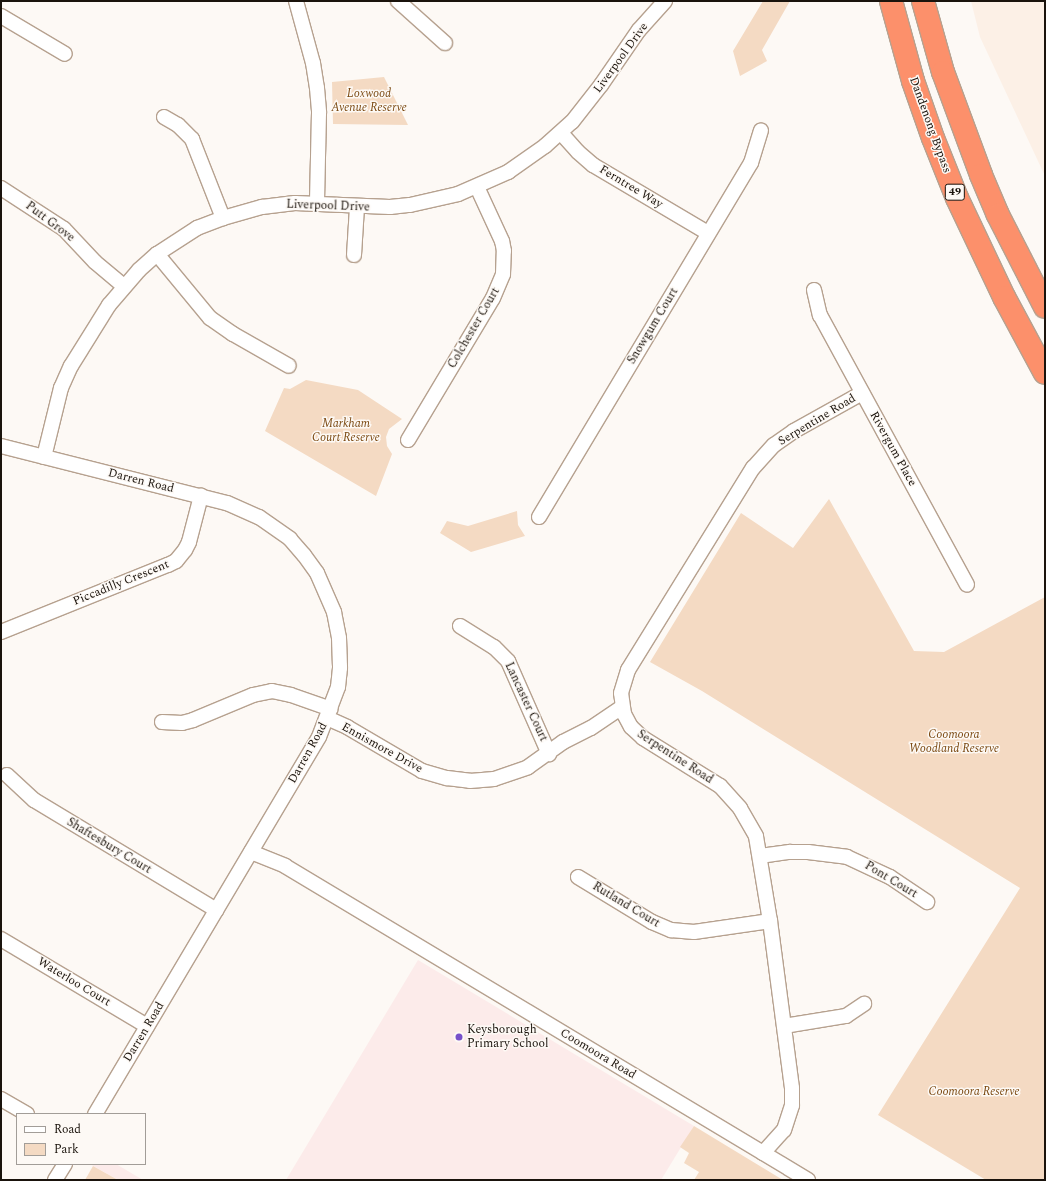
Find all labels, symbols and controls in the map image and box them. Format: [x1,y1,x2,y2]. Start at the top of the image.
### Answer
street label: Liverpool Drive [591,20,651,96]
street label: Dandenong Bypass [906,75,954,175]
park label: Loxwood Avenue Reserve [331,87,407,115]
street label: Ferntree Way [597,162,665,212]
road number: 49 [944,183,966,201]
street label: Liverpool Drive [286,197,370,215]
street label: Putt Grove [23,199,77,245]
street label: Colchester Court [445,285,503,371]
street label: Snowgum Court [625,285,681,367]
street label: Serpentine Road [776,391,858,449]
street label: Rivergum Place [867,409,919,489]
park label: Markham Court Reserve [312,417,380,445]
street label: Darren Road [106,466,176,496]
street label: Piccadilly Crescent [71,557,171,609]
street label: Lancaster Court [501,660,551,744]
street label: Darren Road [285,720,331,786]
street label: Ennismore Drive [339,720,425,776]
street label: Serpentine Road [634,727,716,787]
park label: Coomoora Woodland Reserve [909,728,999,756]
street label: Shaftesbury Court [64,815,154,877]
street label: Pont Court [862,859,920,901]
street label: Rutland Court [590,879,662,931]
street label: Waterloo Court [35,955,113,1009]
street label: Darren Road [120,999,168,1065]
place label: Keysborough Primary School [467,1023,549,1051]
street label: Coomoora Road [557,1026,639,1082]
marker: Keysborough Primary School [454,1032,464,1042]
park label: Coomoora Reserve [928,1085,1020,1099]
legend [16,1113,146,1165]
text: Road [54,1120,81,1139]
text: Park [54,1140,79,1159]

